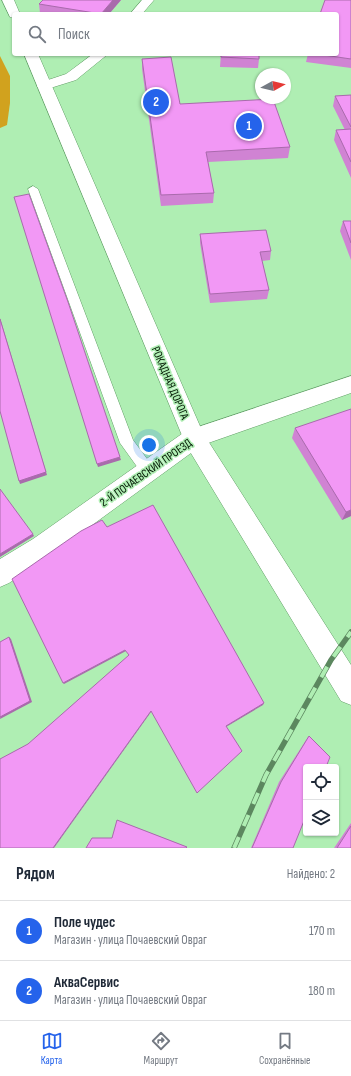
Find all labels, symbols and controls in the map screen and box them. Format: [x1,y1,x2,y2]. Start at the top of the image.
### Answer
search box [12,12,339,56]
icon: search [26,23,48,45]
text: Поиск [58,25,90,44]
north arrow [255,68,291,104]
pin: 2 [143,87,169,117]
pin: 1 [236,111,262,141]
street label: РОКАДНАЯ ДОРОГА [148,344,192,423]
your location [139,435,159,455]
street label: 2-Й ПОЧАЕВСКИЙ ПРОЕЗД [97,436,195,510]
map controls [303,764,339,836]
button: locate [303,764,339,800]
button: layers [303,800,339,836]
text: Рядом [16,864,55,884]
text: Найдено: 2 [287,866,335,882]
text: Поле чудес [54,913,115,932]
text: 1 [26,923,32,939]
text: 170 m [309,923,335,939]
text: Магазин · улица Почаевский Овраг [54,932,207,948]
text: АкваСервис [54,973,119,992]
text: 2 [26,983,32,999]
text: 180 m [309,983,335,999]
text: Магазин · улица Почаевский Овраг [54,992,207,1008]
tab: Карта [41,1030,63,1067]
tab: Маршрут [144,1030,178,1067]
tab: Сохранённые [259,1030,310,1067]

